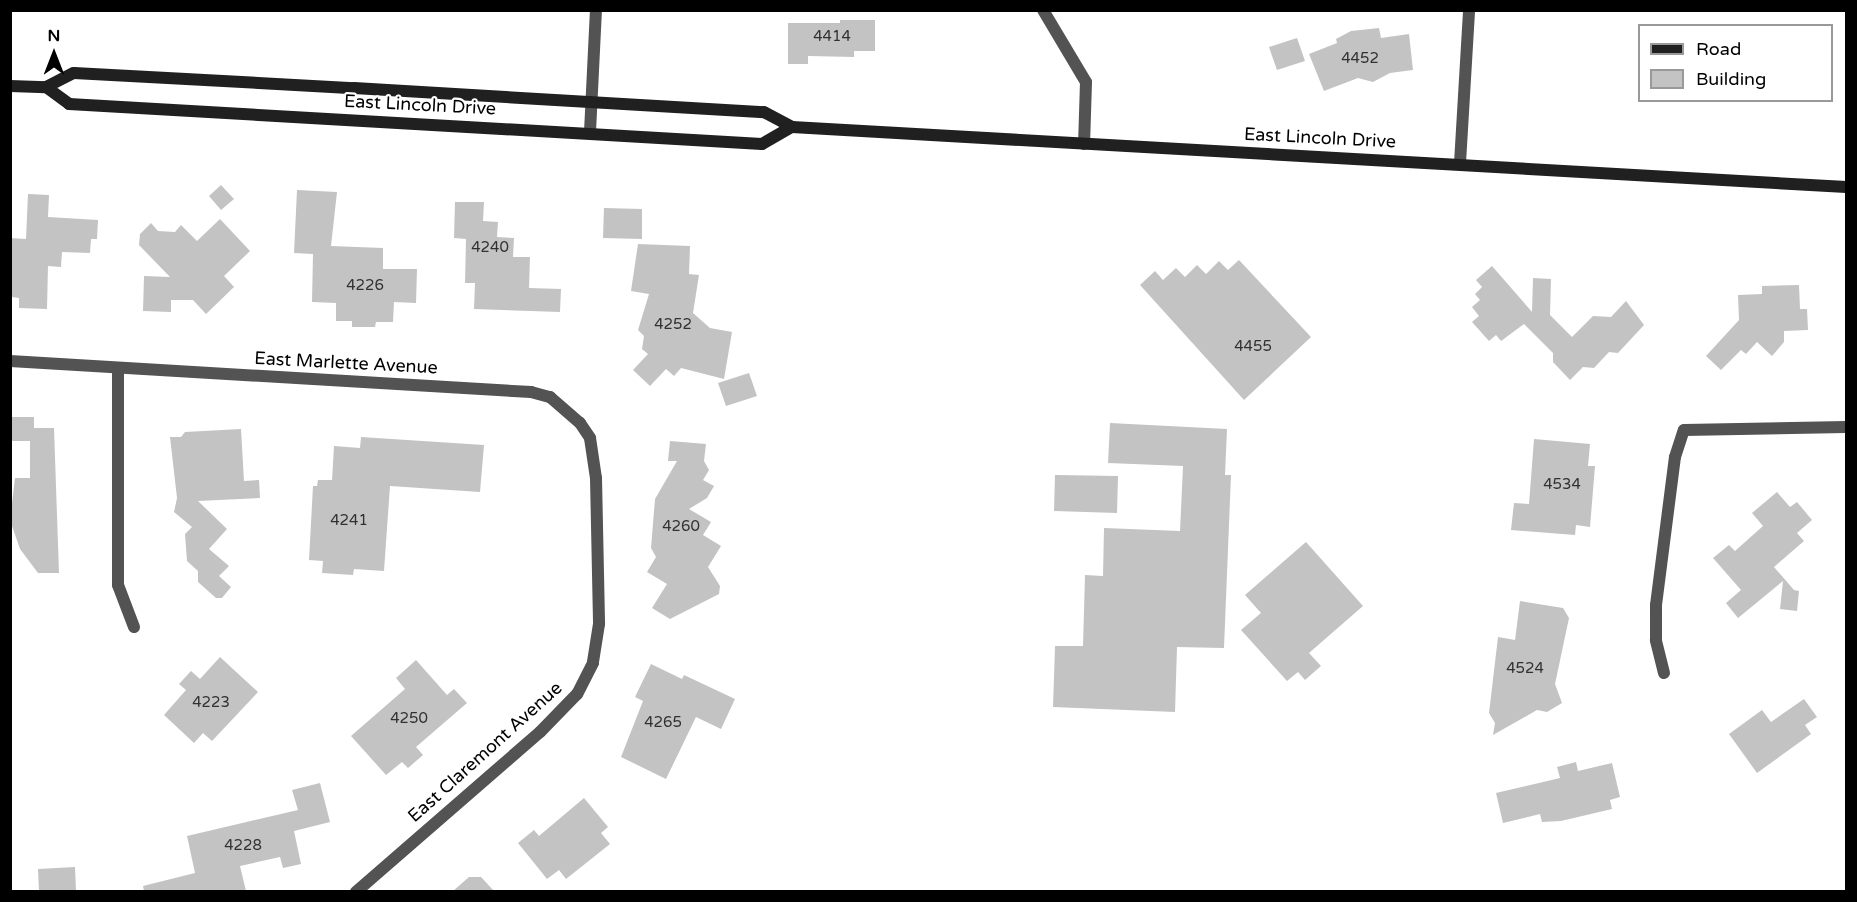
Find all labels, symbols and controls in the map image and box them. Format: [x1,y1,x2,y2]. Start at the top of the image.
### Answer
north arrow [24,24,84,84]
legend [1638,24,1833,102]
text: N [48,26,60,46]
house number: 4414 [813,28,851,46]
text: Road [1696,38,1741,60]
house number: 4452 [1341,50,1379,68]
text: Building [1696,68,1766,90]
street label: East Lincoln Drive [343,90,497,120]
street label: East Lincoln Drive [1243,123,1397,153]
house number: 4240 [471,239,509,257]
house number: 4226 [346,277,384,295]
house number: 4252 [654,316,692,334]
house number: 4455 [1234,338,1272,356]
street label: East Marlette Avenue [254,347,438,379]
house number: 4534 [1543,476,1581,494]
house number: 4241 [330,512,368,530]
house number: 4260 [662,518,700,536]
house number: 4524 [1506,660,1544,678]
street label: East Claremont Avenue [404,677,566,827]
house number: 4223 [192,694,230,712]
house number: 4250 [390,710,428,728]
house number: 4265 [644,714,682,732]
house number: 4228 [224,837,262,855]

